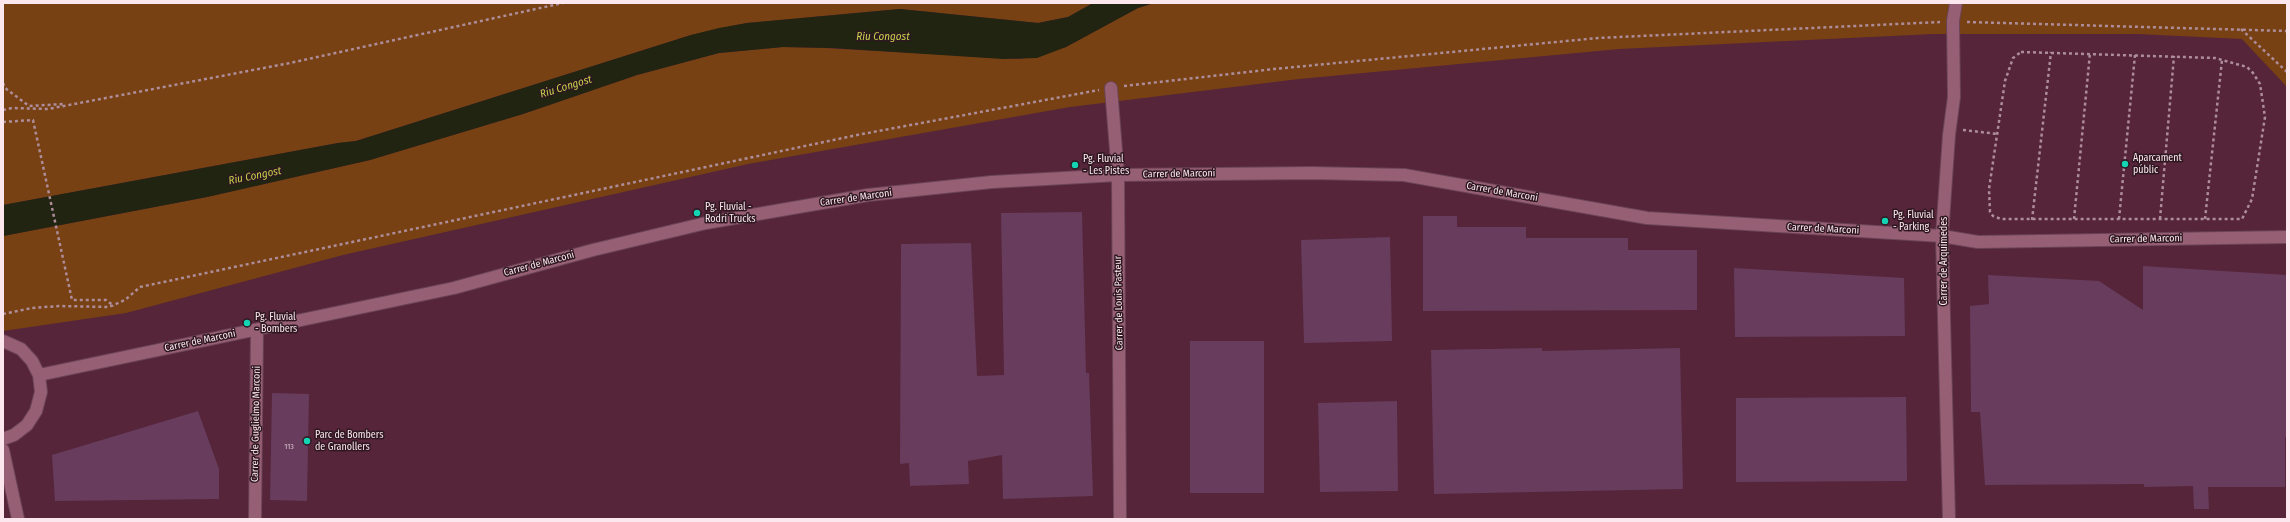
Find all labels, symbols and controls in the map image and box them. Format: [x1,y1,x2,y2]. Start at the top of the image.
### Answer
water label: Riu Congost [856,30,910,44]
water label: Riu Congost [538,73,594,101]
place label: Aparcament públic [2133,152,2182,176]
place label: Pg. Fluvial - Les Pistes [1083,153,1129,176]
marker: Aparcament públic [2120,159,2130,169]
marker: Pg. Fluvial - Les Pistes [1070,160,1080,170]
water label: Riu Congost [227,164,283,188]
street label: Carrer de Marconi [1143,167,1215,181]
street label: Carrer de Marconi [1465,180,1539,204]
street label: Carrer de Marconi [819,187,893,209]
place label: Pg. Fluvial - Rodri Trucks [705,201,755,224]
marker: Pg. Fluvial - Rodri Trucks [692,208,702,218]
place label: Pg. Fluvial - Parking [1893,209,1934,232]
marker: Pg. Fluvial - Parking [1880,216,1890,226]
street label: Carrer de Arquimedes [1938,217,1950,305]
street label: Carrer de Marconi [1787,221,1859,237]
street label: Carrer de Marconi [2110,232,2182,246]
street label: Carrer de Marconi [502,249,576,279]
street label: Carrer de Louis Pasteur [1112,256,1126,350]
place label: Pg. Fluvial - Bombers [255,311,297,334]
marker: Pg. Fluvial - Bombers [242,318,252,328]
street label: Carrer de Marconi [163,328,237,354]
street label: Carrer de Guglielmo Marconi [249,366,263,482]
place label: Parc de Bombers de Granollers [315,429,383,452]
marker: Parc de Bombers de Granollers [302,436,312,446]
house number: 113 [284,442,294,452]

